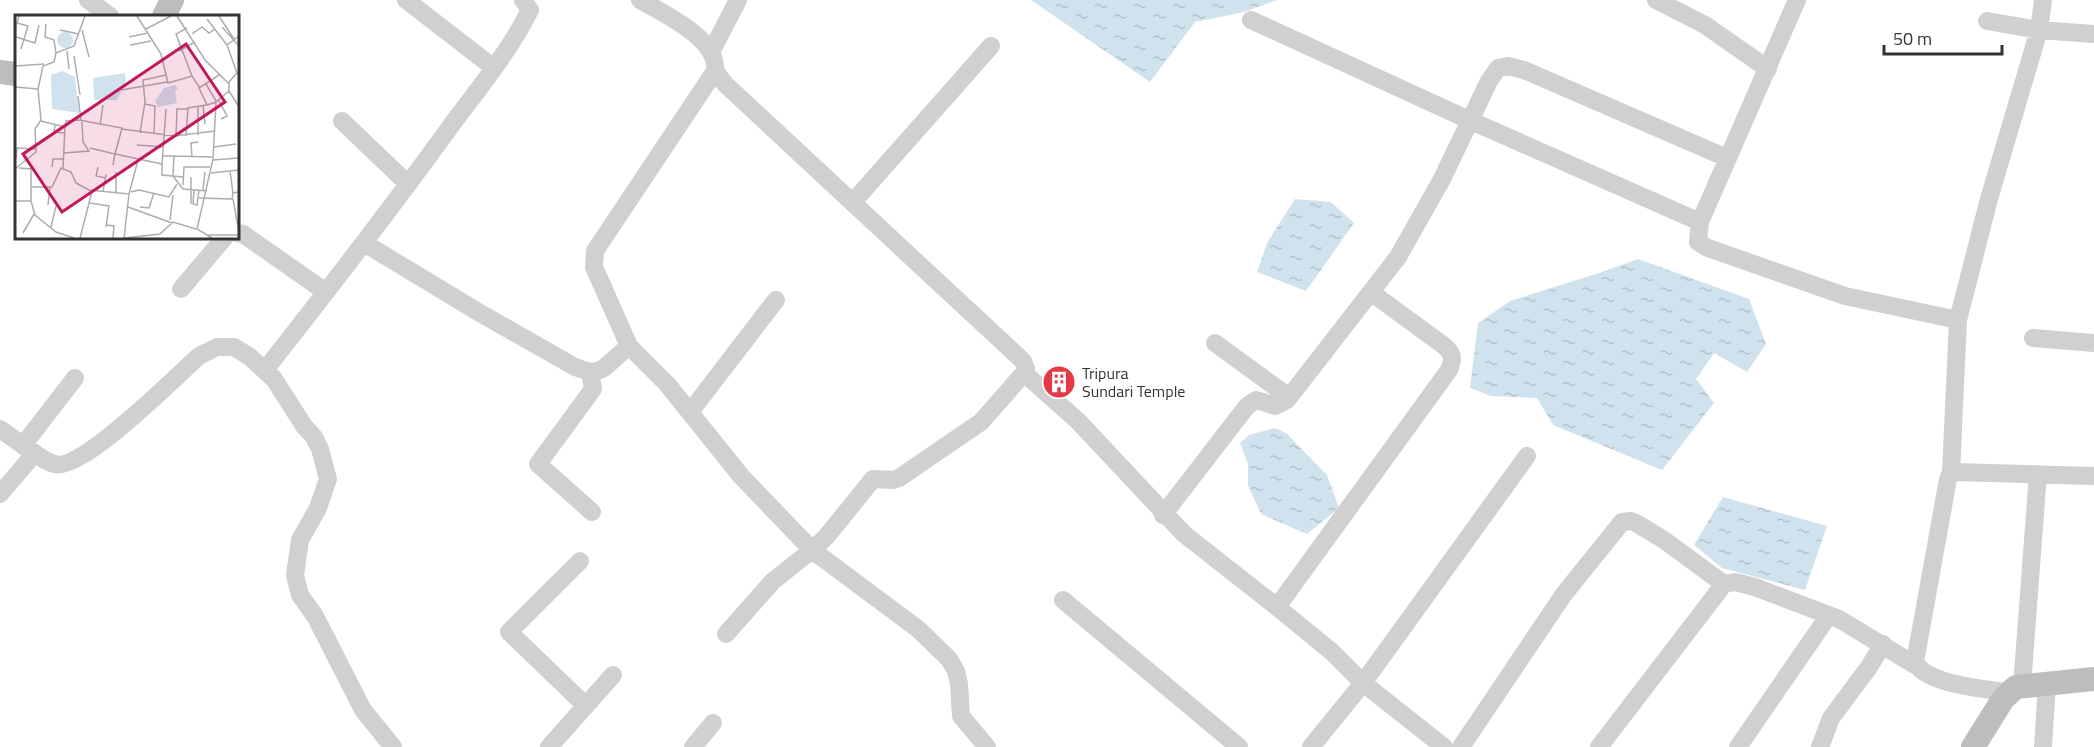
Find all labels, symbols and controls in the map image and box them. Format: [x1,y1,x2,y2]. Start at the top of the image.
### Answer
inset map [15,15,238,238]
scale bar [1884,18,2002,56]
text: 50 m [1893,25,1932,52]
place label: Tripura Sundari Temple [1082,361,1185,403]
building icon: Tripura Sundari Temple [1041,364,1077,400]

